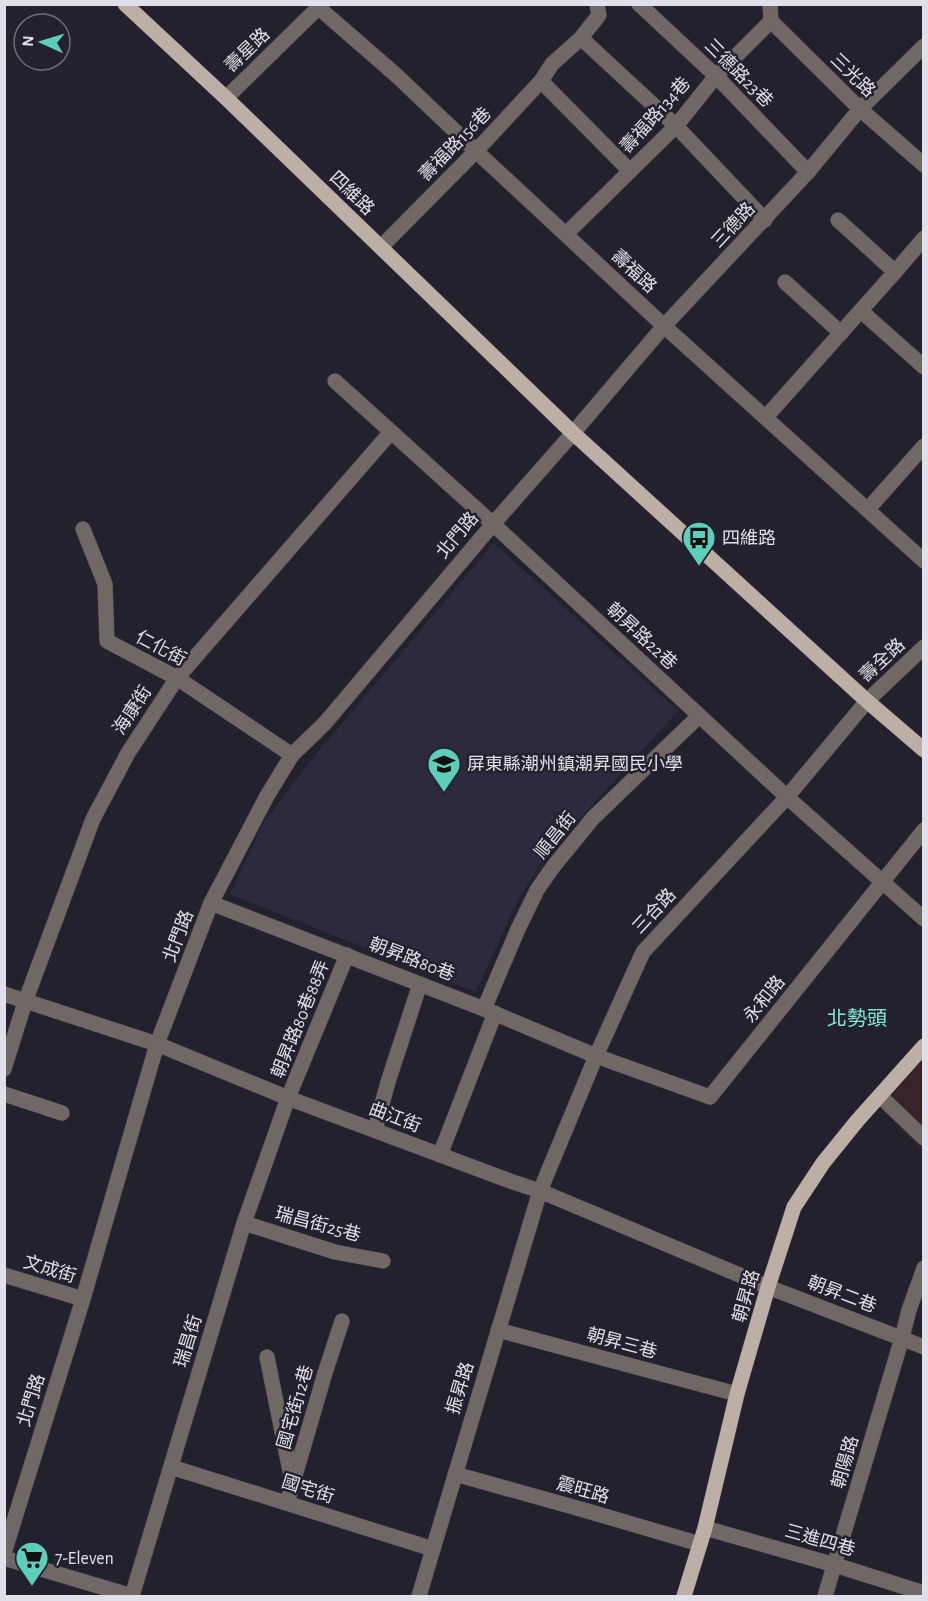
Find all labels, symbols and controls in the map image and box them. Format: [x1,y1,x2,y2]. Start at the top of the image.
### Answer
north arrow [12,12,72,72]
street label: 壽星路 [221,24,273,76]
text: N [20,35,36,47]
street label: 三德路23巷 [701,35,777,111]
street label: 三光路 [827,49,879,101]
street label: 壽福路134巷 [616,73,694,157]
street label: 壽福路156巷 [415,103,495,185]
street label: 四維路 [326,167,378,219]
street label: 三德路 [707,198,759,252]
street label: 壽福路 [607,245,661,297]
street label: 北門路 [432,508,482,562]
bus stop icon: 四維路 [681,520,717,567]
place label: 四維路 [722,528,776,548]
street label: 朝昇路22巷 [603,599,681,673]
street label: 仁化街 [132,626,190,670]
street label: 壽全路 [855,634,909,686]
street label: 海康街 [109,682,155,738]
school or university icon: 屏東縣潮州鎮潮昇國民小學 [426,746,462,793]
place label: 屏東縣潮州鎮潮昇國民小學 [467,754,683,774]
street label: 順昌街 [530,808,580,862]
street label: 三合路 [628,884,680,938]
street label: 北門路 [159,907,197,965]
street label: 朝昇路80巷 [366,934,458,984]
street label: 朝昇路80巷88弄 [267,957,333,1081]
street label: 永和路 [739,972,789,1026]
district label: 北勢頭 [827,1007,887,1029]
street label: 曲江街 [366,1098,424,1136]
street label: 瑞昌街25巷 [273,1203,363,1245]
street label: 文成街 [21,1252,79,1286]
street label: 朝昇路 [729,1267,763,1325]
street label: 朝昇二巷 [805,1272,879,1316]
street label: 瑞昌街 [171,1312,205,1370]
street label: 朝昇三巷 [585,1324,659,1362]
street label: 振昇路 [443,1359,477,1417]
street label: 國宅街12巷 [273,1363,317,1451]
street label: 北門路 [14,1371,48,1429]
street label: 朝陽路 [828,1433,862,1491]
street label: 國宅街 [279,1471,337,1507]
street label: 震旺路 [554,1473,612,1507]
street label: 三進四巷 [783,1520,857,1560]
supermarket icon: 7-Eleven [14,1540,50,1587]
place label: 7-Eleven [55,1550,114,1568]

